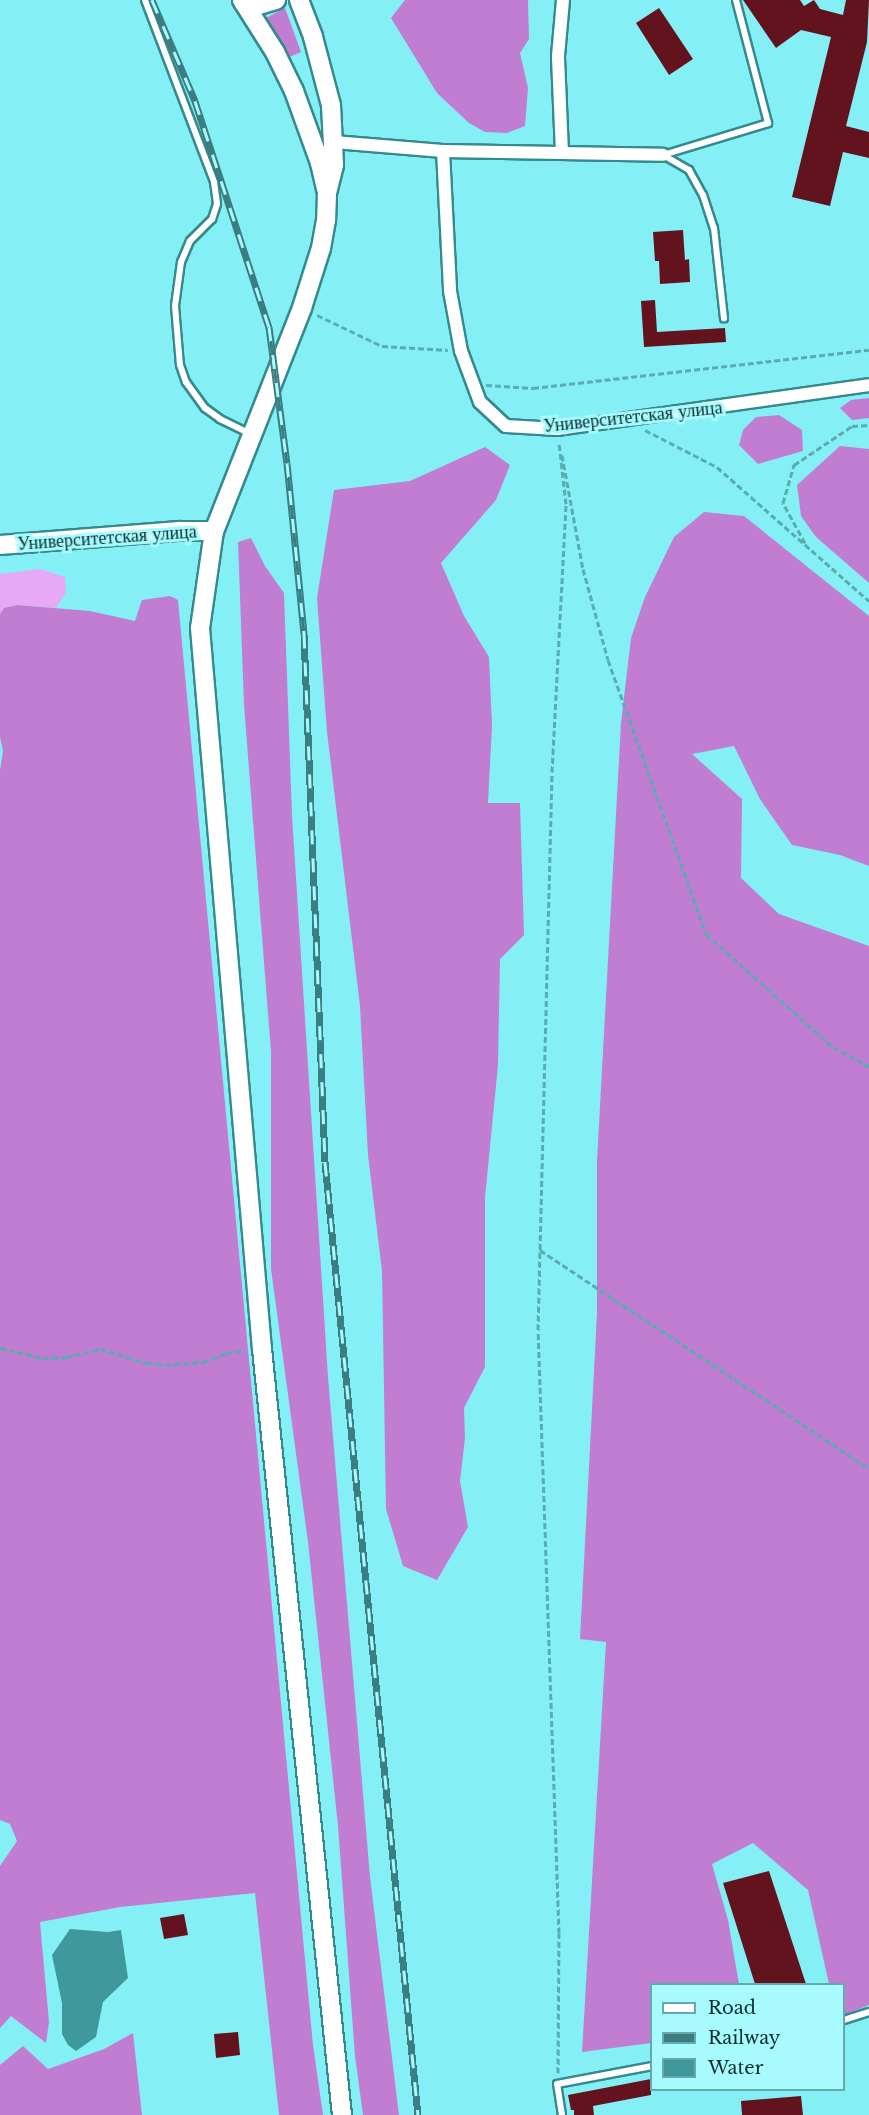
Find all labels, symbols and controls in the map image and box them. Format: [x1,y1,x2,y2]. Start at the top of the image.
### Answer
street label: Университетская улица [543,397,723,437]
street label: Университетская улица [17,521,197,555]
legend [650,1983,845,2091]
text: Road [708,1997,756,2019]
text: Railway [708,2027,780,2049]
text: Water [708,2057,763,2079]

